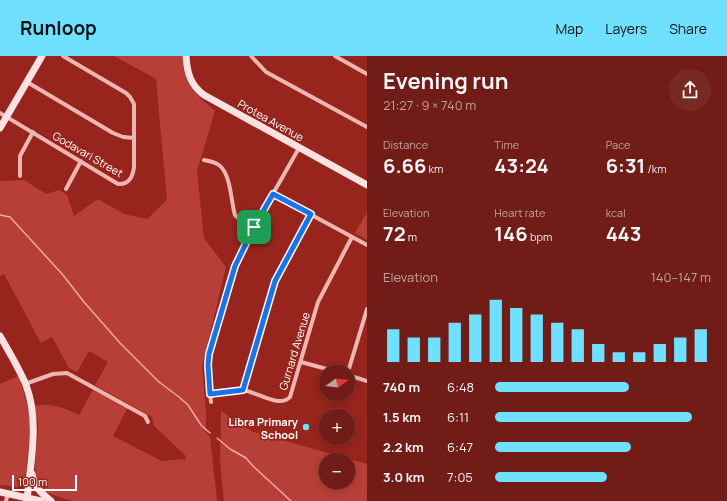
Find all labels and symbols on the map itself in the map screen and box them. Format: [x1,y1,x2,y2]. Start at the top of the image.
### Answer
street label: Protea Avenue [235,96,307,145]
street label: Godavari Street [50,128,126,180]
pin [237,210,271,244]
street label: Gurnard Avenue [275,309,313,392]
north arrow [319,365,355,401]
place label: Libra Primary School [228,414,299,442]
marker: Libra Primary School [301,422,311,432]
scale bar [12,473,77,492]

